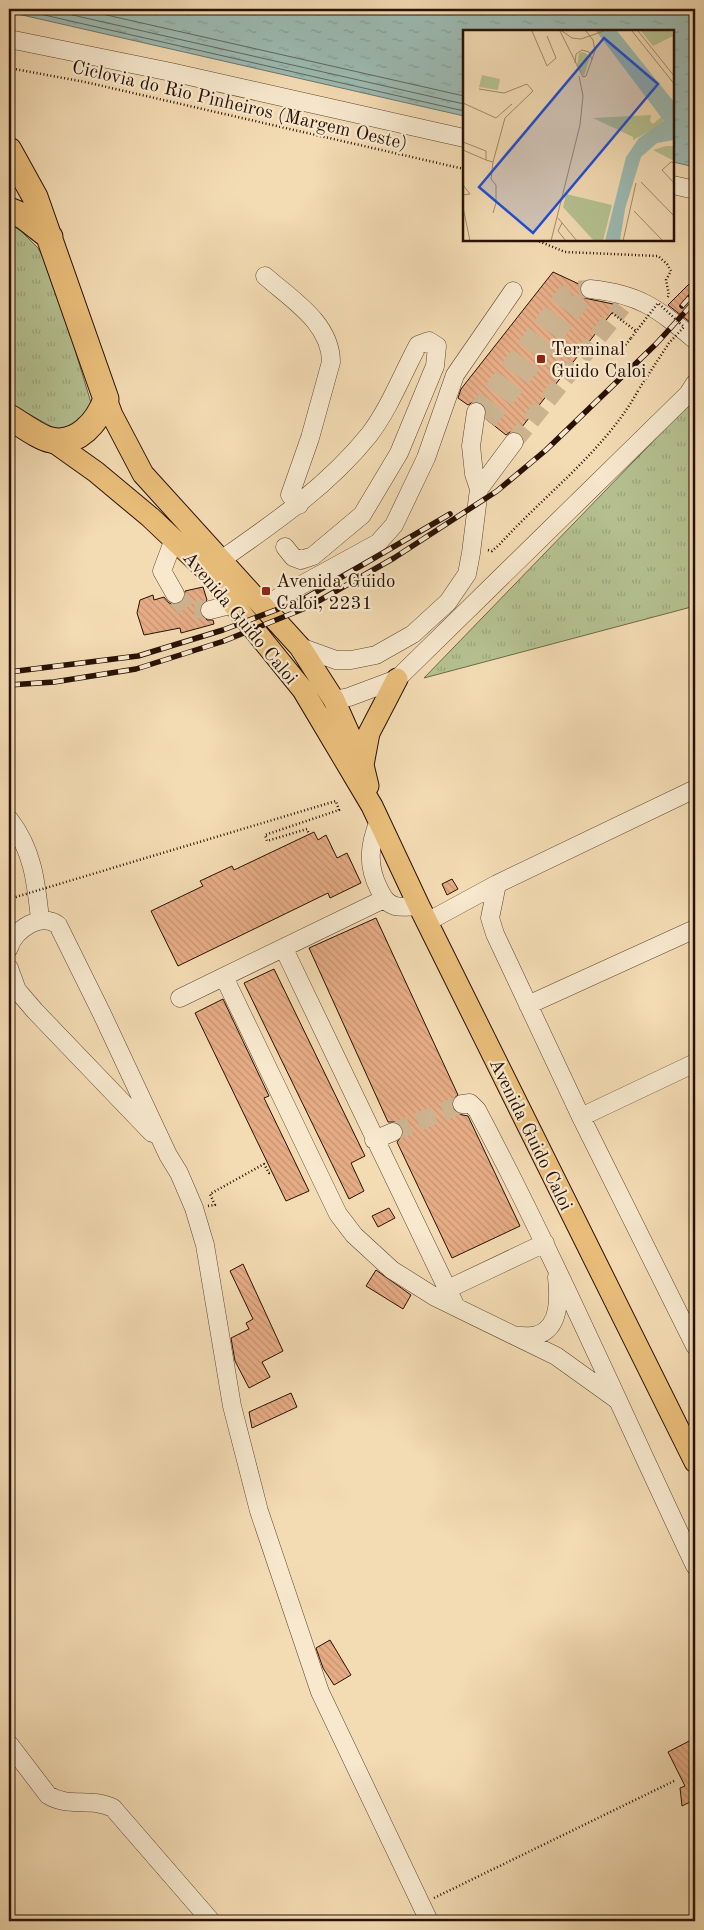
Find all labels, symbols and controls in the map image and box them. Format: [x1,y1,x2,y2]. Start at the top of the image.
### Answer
inset map [463,30,674,241]
street label: Ciclovia do Rio Pinheiros (Margem Oeste) [70,58,409,154]
place label: Terminal Guido Caloi [551,341,646,382]
marker: Terminal Guido Caloi [535,353,547,365]
street label: Avenida Guido Caloi [178,549,300,689]
place label: Avenida Guido Caloi, 2231 [276,573,396,614]
marker: Avenida Guido Caloi, 2231 [260,585,272,597]
street label: Avenida Guido Caloi [485,1056,575,1214]

